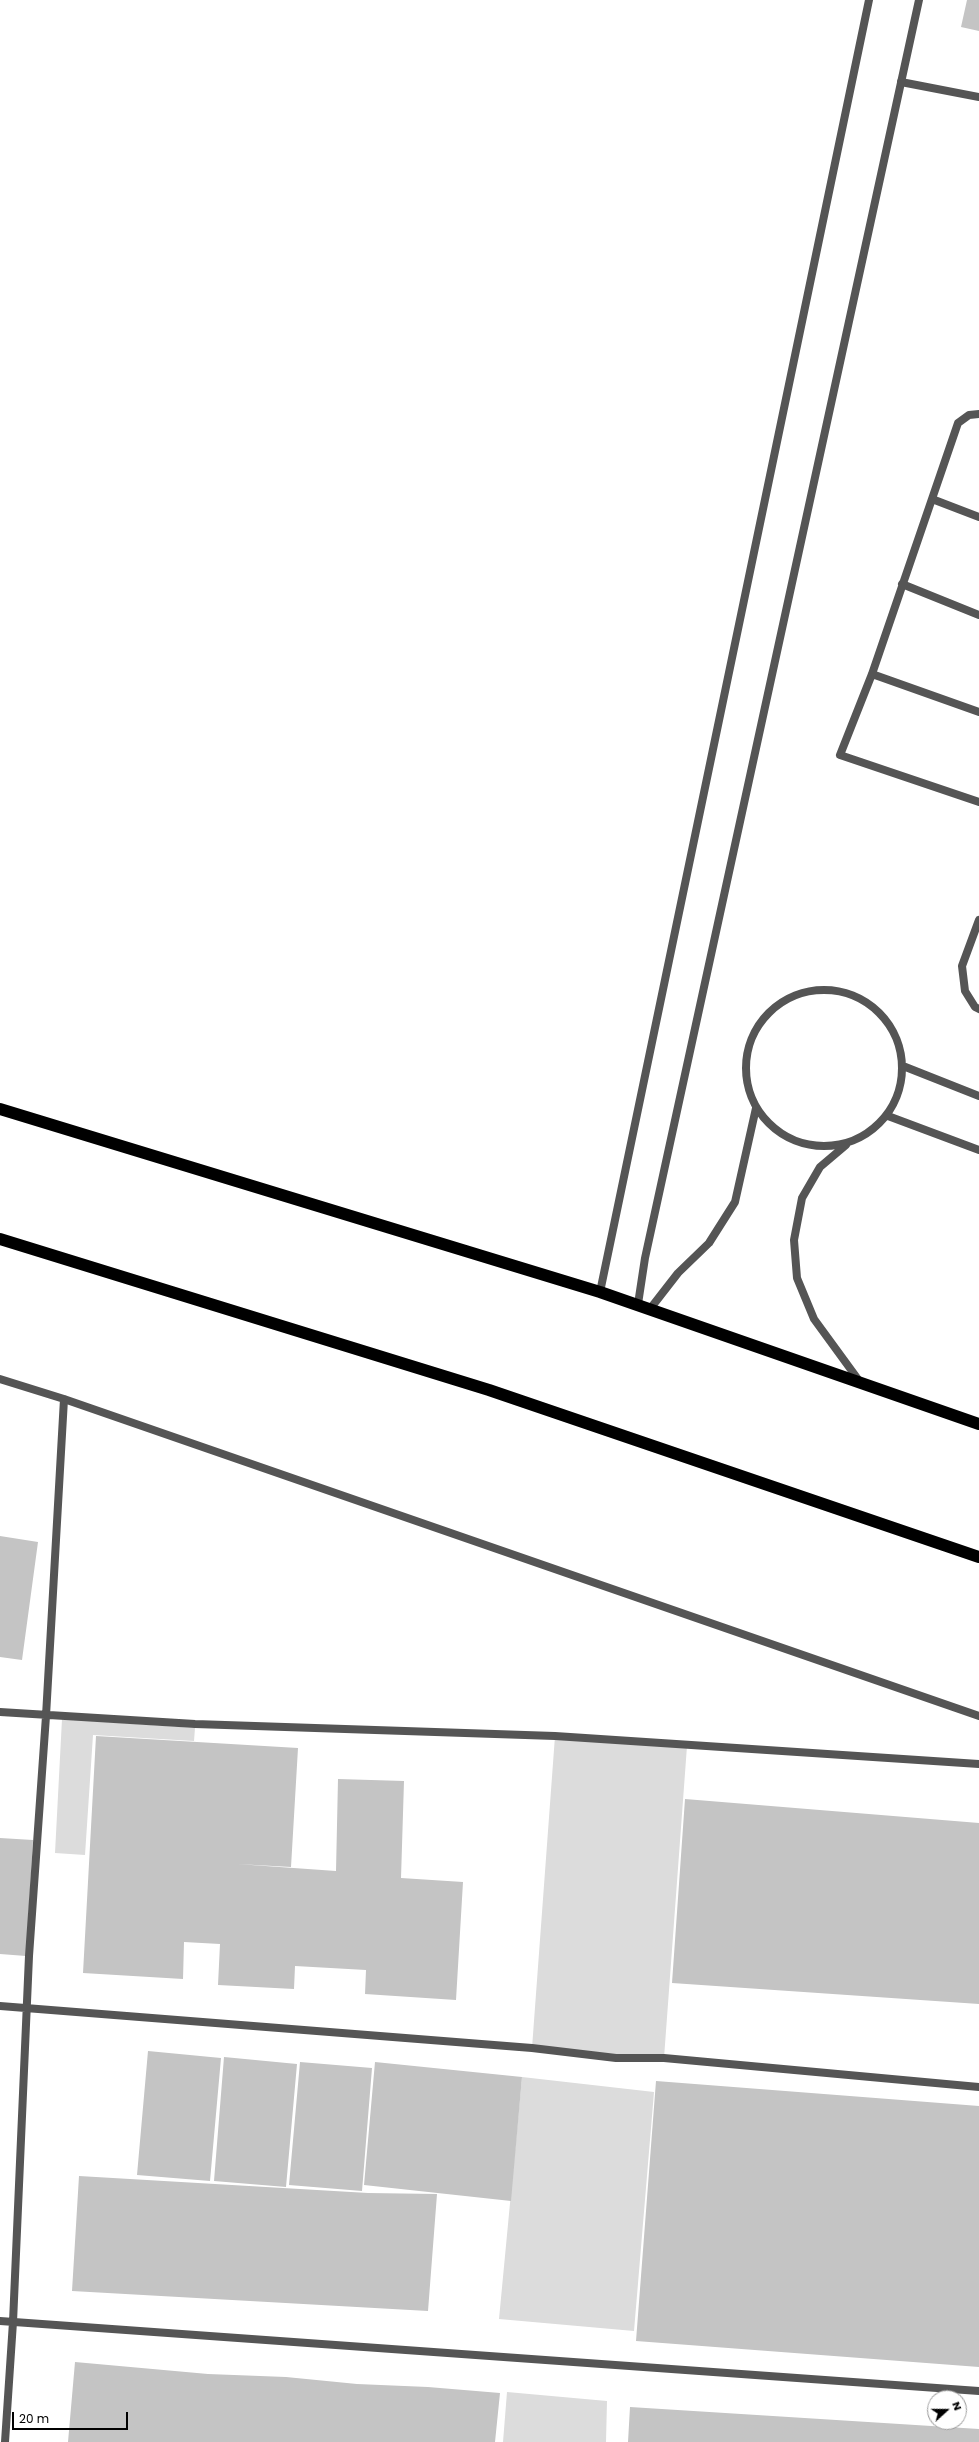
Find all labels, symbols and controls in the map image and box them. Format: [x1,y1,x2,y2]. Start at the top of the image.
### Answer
north arrow [927,2390,967,2430]
text: N [948,2399,966,2413]
scale bar [14,2404,130,2430]
text: 20 m [19,2410,49,2427]

